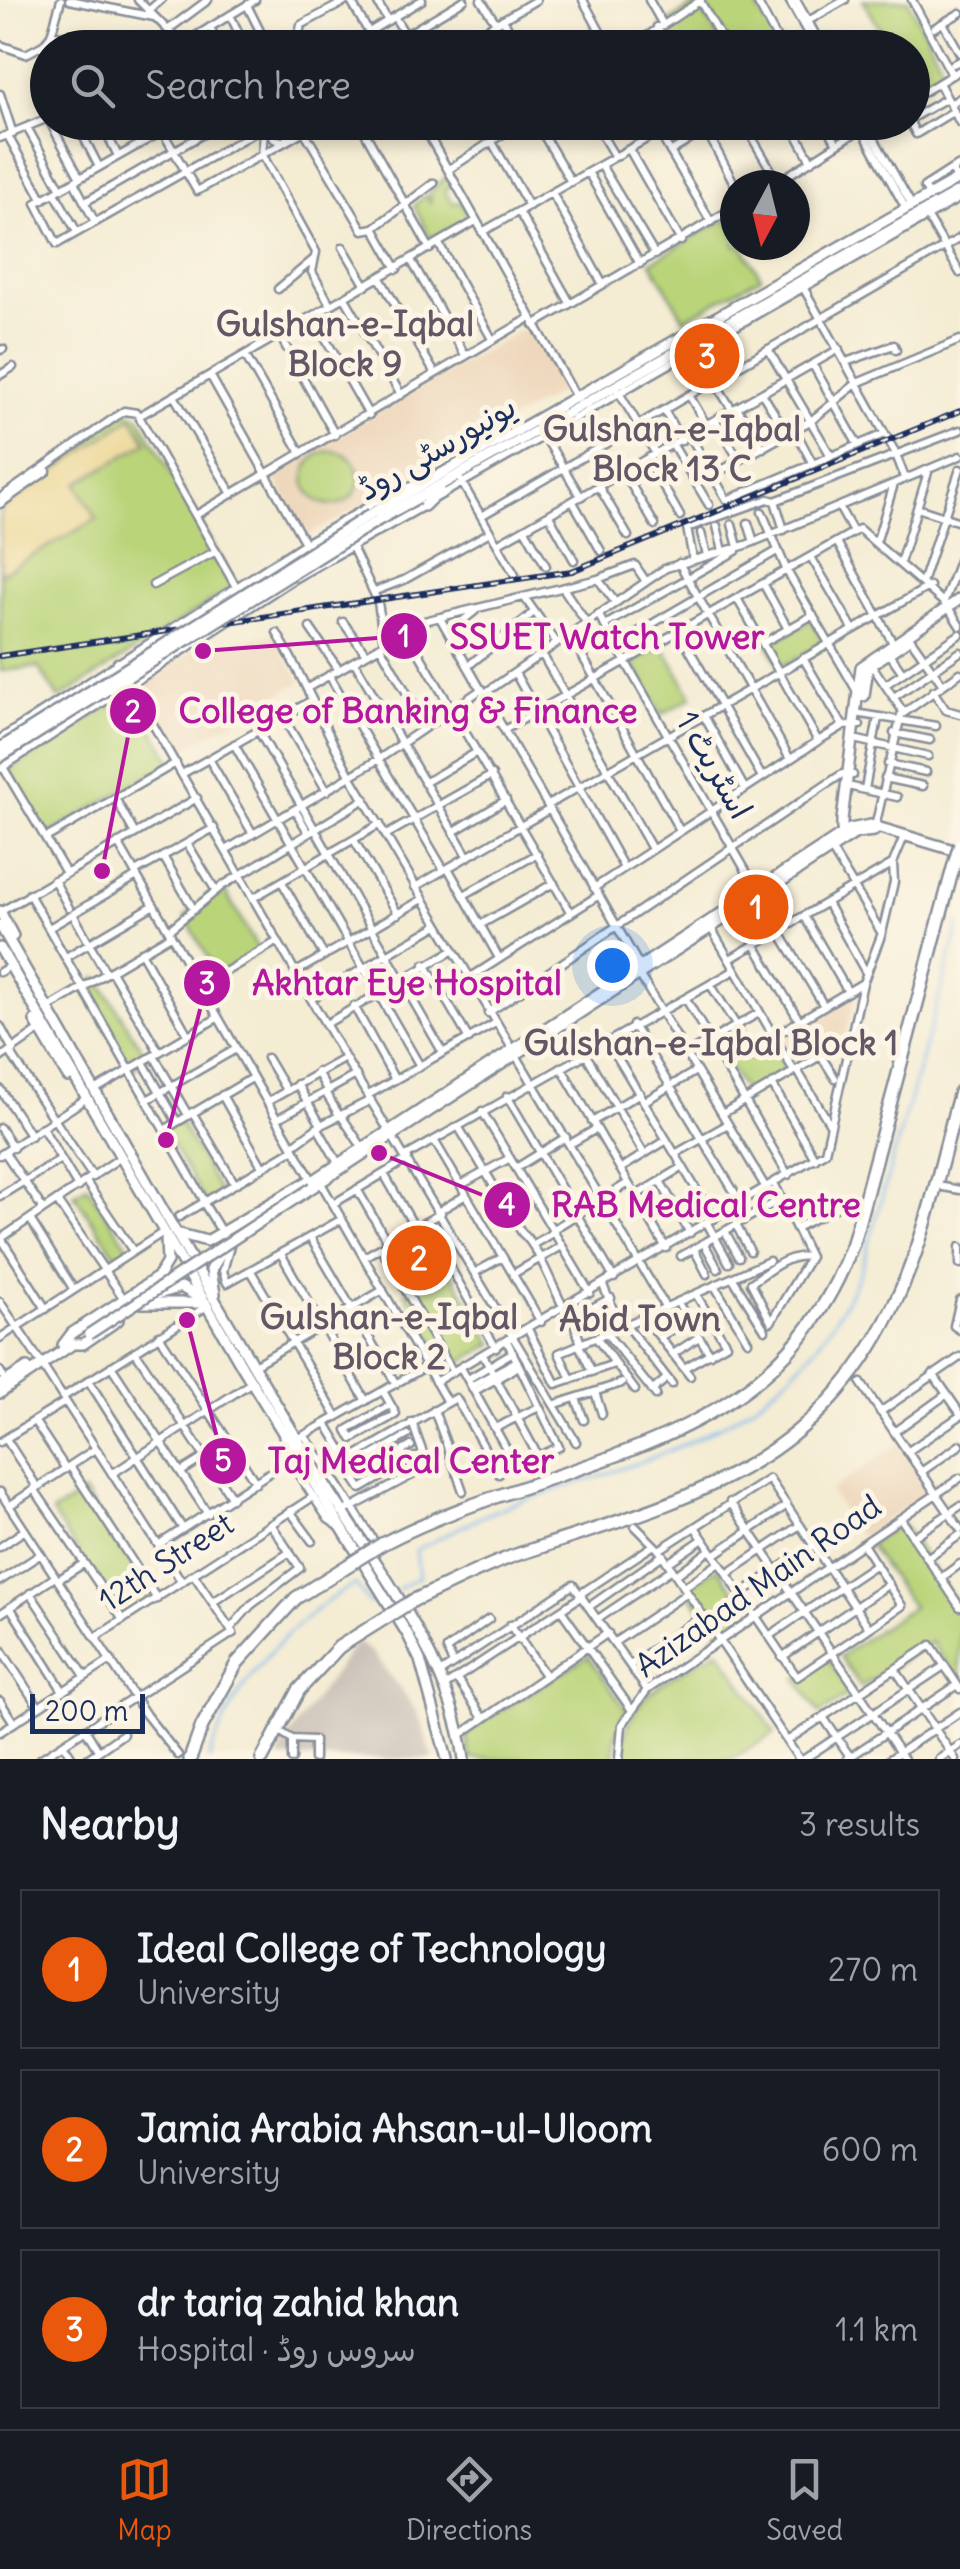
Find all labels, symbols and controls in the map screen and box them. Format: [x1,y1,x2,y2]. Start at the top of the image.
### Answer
search box [30,30,930,140]
icon: search [65,58,120,113]
text: Search here [145,62,351,109]
north arrow [720,170,810,260]
district label: Gulshan-e-Iqbal Block 9 [216,301,474,385]
pin: 3 [674,318,740,394]
street label: یونیورسٹی روڈ [350,386,524,510]
district label: Gulshan-e-Iqbal Block 13 C [543,406,801,490]
callout: SSUET Watch Tower [379,604,785,669]
text: SSUET Watch Tower [449,614,765,658]
text: 1 [398,617,410,655]
callout: College of Banking & Finance [108,679,657,744]
text: College of Banking & Finance [178,688,638,732]
text: 2 [125,692,141,730]
street label: اسٹریٹ 1 [667,703,762,826]
pin: 1 [724,870,788,944]
your location [587,940,638,991]
callout: Akhtar Eye Hospital [182,951,582,1016]
text: Akhtar Eye Hospital [252,960,562,1004]
text: 3 [198,964,216,1002]
district label: Gulshan-e-Iqbal Block 1 [523,1020,899,1064]
callout: RAB Medical Centre [482,1172,881,1237]
text: RAB Medical Centre [551,1182,861,1226]
text: 4 [498,1185,516,1223]
pin: 2 [386,1220,452,1296]
district label: Gulshan-e-Iqbal Block 2 [260,1294,518,1378]
district label: Abid Town [559,1296,721,1340]
callout: Taj Medical Center [198,1428,575,1493]
text: Taj Medical Center [268,1438,555,1482]
text: 5 [214,1441,232,1479]
street label: Azizabad Main Road [627,1485,889,1686]
street label: 12th Street [91,1503,241,1620]
scale bar [30,1689,145,1733]
text: 200 m [45,1693,128,1729]
text: Nearby [40,1798,179,1850]
text: 3 results [799,1804,920,1845]
text: Ideal College of Technology [137,1925,607,1972]
text: 1 [68,1949,81,1990]
text: 270 m [828,1949,918,1990]
text: University [137,1972,281,2013]
text: Jamia Arabia Ahsan-ul-Uloom [137,2105,652,2152]
text: 2 [66,2129,83,2170]
text: 600 m [822,2129,918,2170]
text: University [137,2152,281,2193]
text: dr tariq zahid khan [137,2279,459,2326]
text: 3 [65,2309,84,2350]
text: 1.1 km [835,2309,918,2350]
text: Hospital · سروس روڈ [137,2329,416,2370]
tab: Map [117,2452,172,2548]
tab: Directions [406,2452,532,2548]
tab: Saved [766,2452,843,2548]

